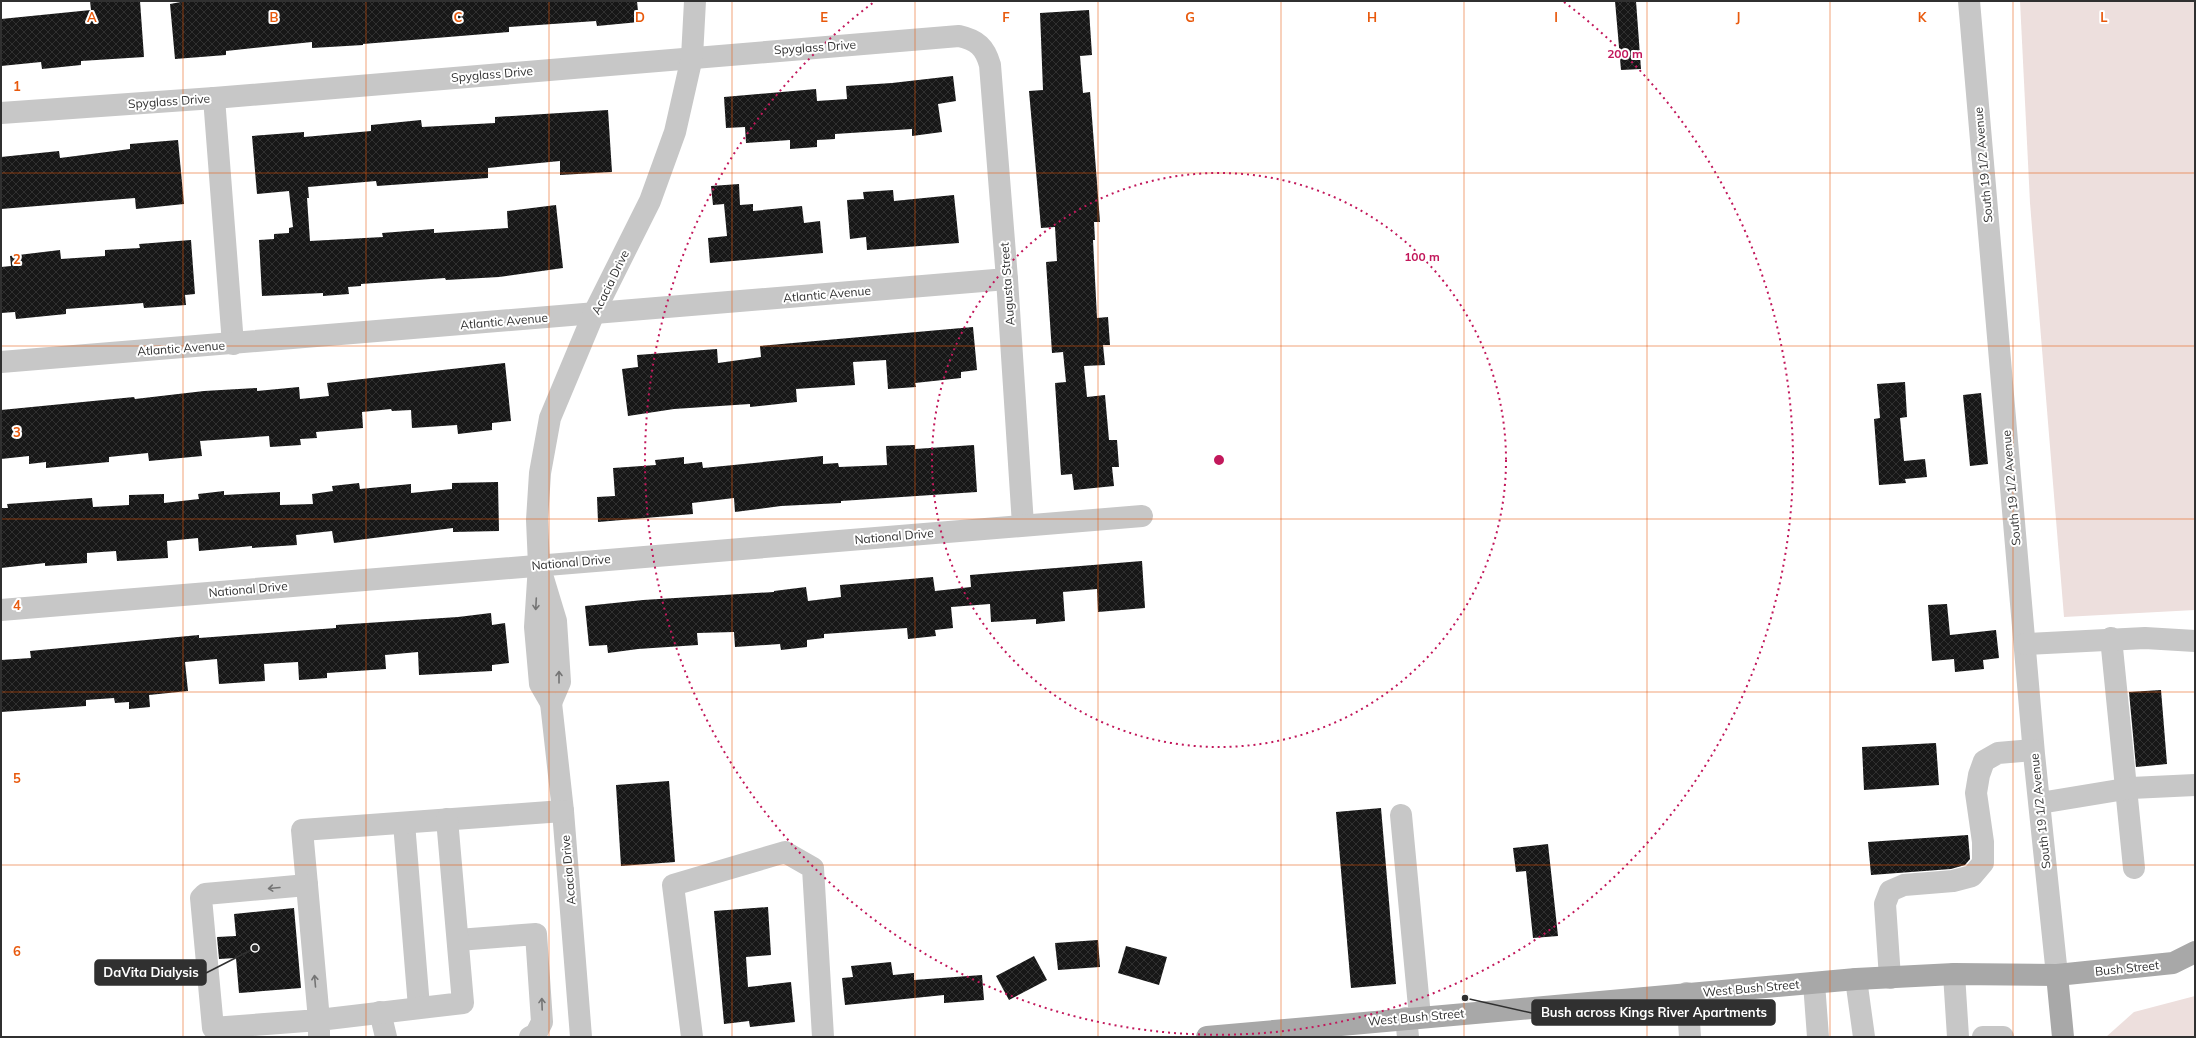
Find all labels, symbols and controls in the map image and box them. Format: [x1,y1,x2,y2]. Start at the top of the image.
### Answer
text: A [87,9,97,25]
text: B [270,9,279,25]
text: C [454,9,463,25]
text: D [635,9,645,25]
text: E [820,9,828,25]
text: F [1002,9,1010,25]
text: G [1185,9,1195,25]
text: H [1367,9,1377,25]
text: I [1554,9,1558,25]
text: J [1736,9,1740,25]
text: K [1918,9,1928,25]
text: L [2100,9,2108,25]
street label: Spyglass Drive [773,37,857,57]
text: 200 m [1607,46,1643,61]
street label: Spyglass Drive [450,63,534,85]
text: 1 [13,78,21,94]
street label: Spyglass Drive [127,91,211,111]
street label: South 19 1/2 Avenue [1970,107,1996,223]
street label: Augusta Street [997,242,1017,326]
street label: Acacia Drive [588,247,632,317]
text: 100 m [1404,249,1440,264]
text: 2 [13,251,21,267]
street label: Atlantic Avenue [783,283,871,305]
street label: Atlantic Avenue [460,310,548,332]
street label: Atlantic Avenue [137,337,225,359]
text: 3 [13,424,21,440]
street label: South 19 1/2 Avenue [1998,430,2024,546]
centre of rings [1212,453,1226,467]
street label: National Drive [854,525,934,547]
street label: National Drive [531,551,611,573]
street label: National Drive [208,578,288,600]
text: 4 [13,597,21,613]
one-way arrow [533,597,540,610]
one-way arrow [555,671,563,684]
street label: South 19 1/2 Avenue [2026,753,2054,869]
text: 5 [13,770,21,786]
street label: Acacia Drive [557,834,579,906]
one-way arrow [268,884,281,892]
text: 6 [13,943,21,959]
street label: Bush Street [2094,957,2160,979]
callout: DaVita Dialysis [95,960,206,985]
text: DaVita Dialysis [103,964,199,981]
one-way arrow [312,975,319,988]
street label: West Bush Street [1702,976,1800,1000]
one-way arrow [538,998,545,1011]
callout: Bush across Kings River Apartments [1532,1000,1775,1025]
text: Bush across Kings River Apartments [1541,1004,1767,1020]
street label: West Bush Street [1367,1005,1465,1029]

